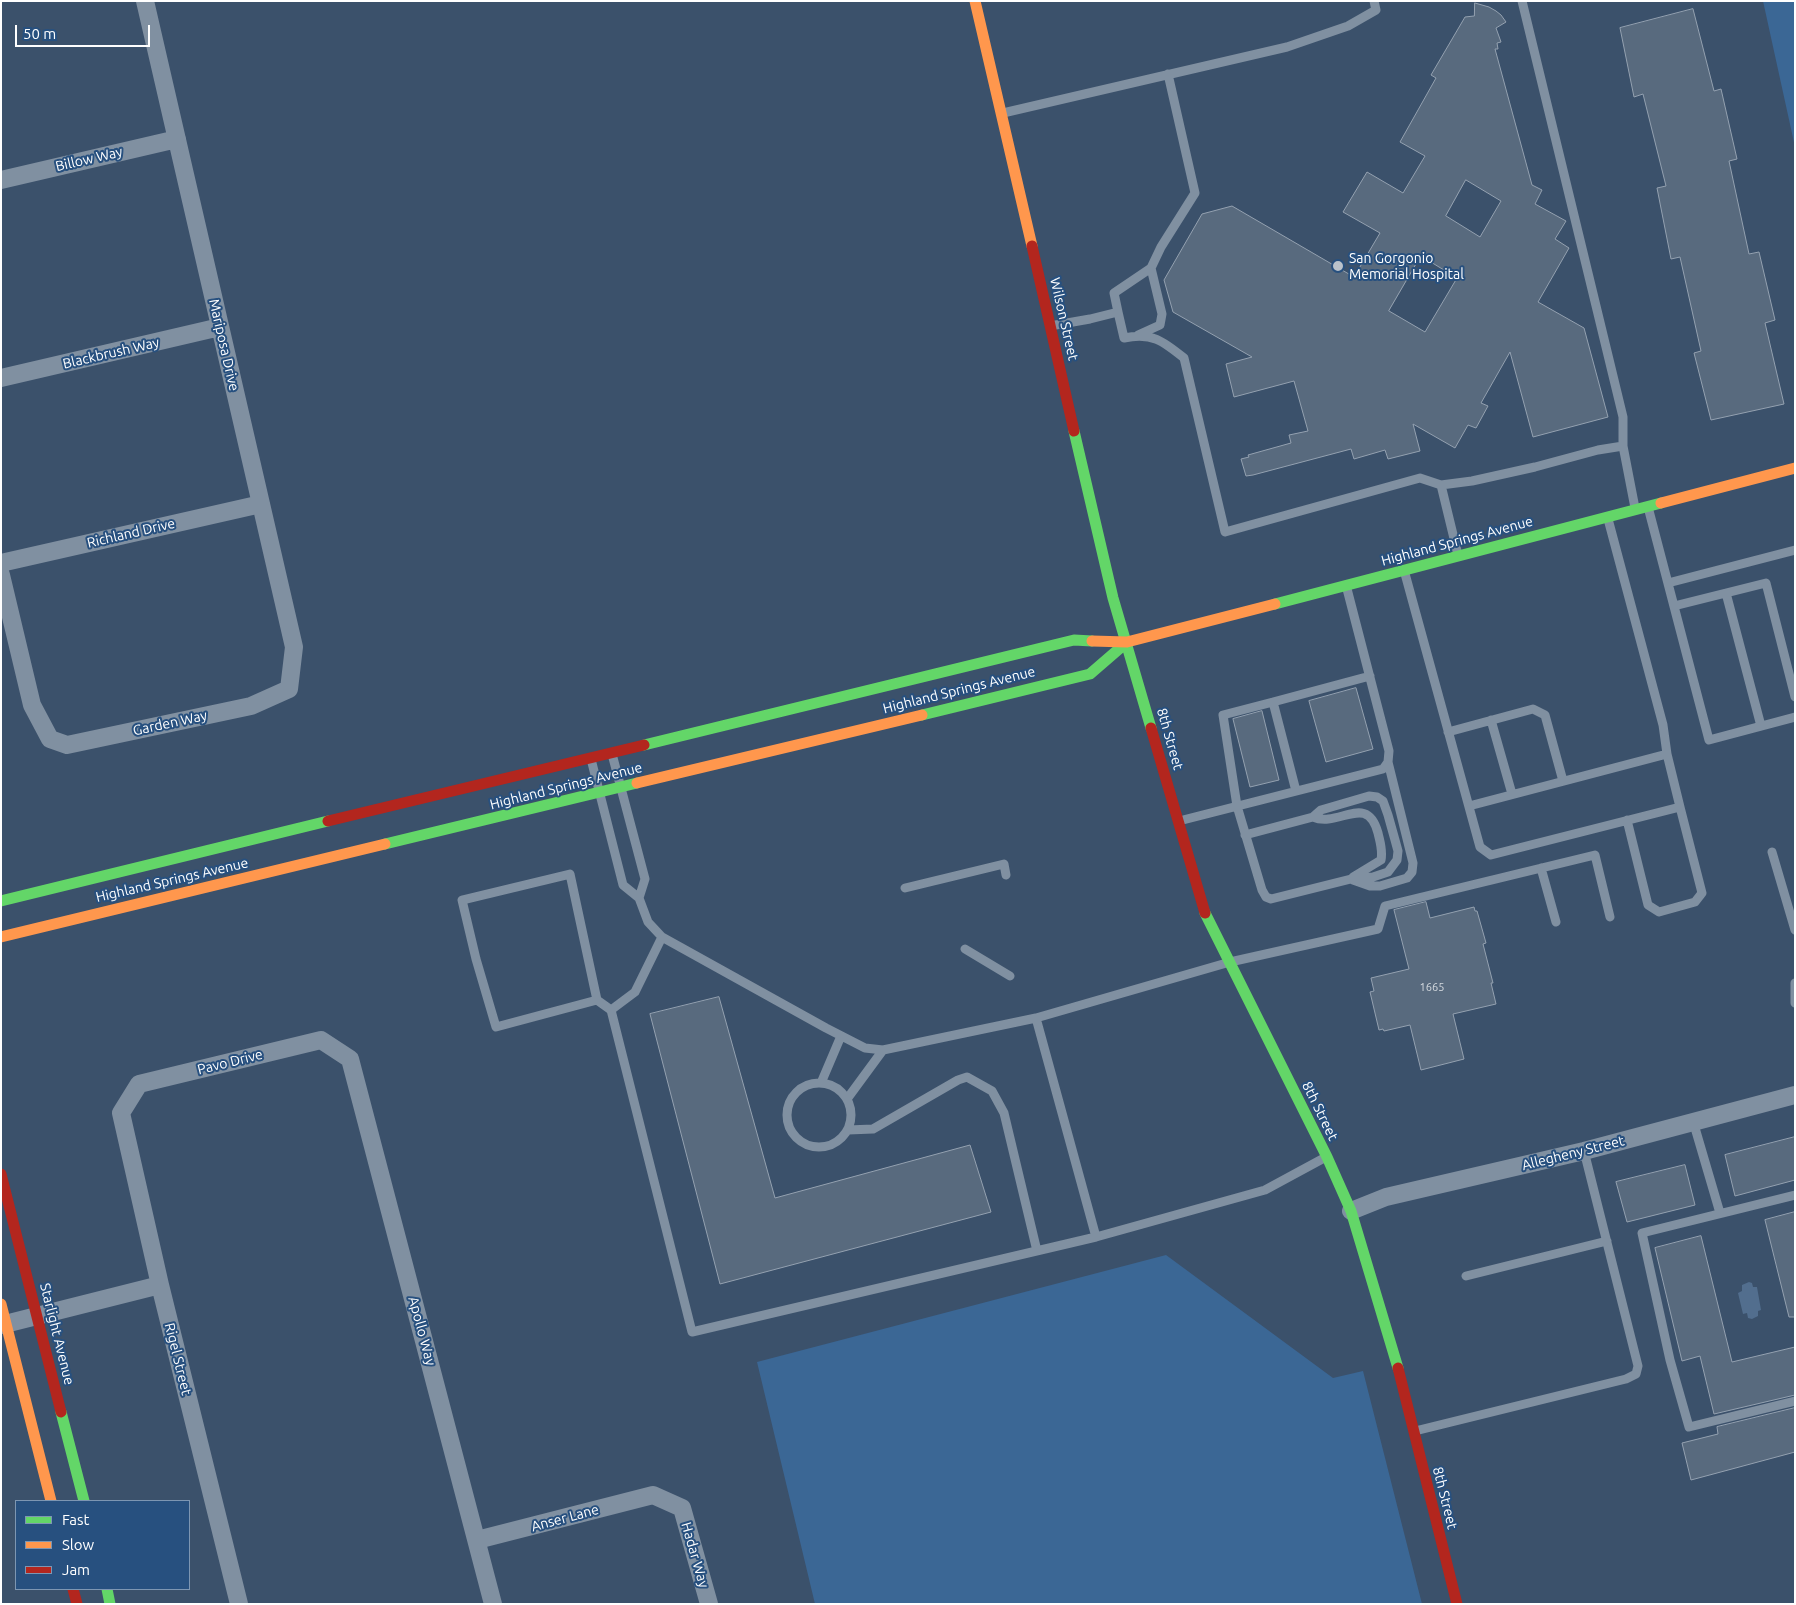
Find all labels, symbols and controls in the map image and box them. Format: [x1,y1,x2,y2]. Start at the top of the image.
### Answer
scale bar [18,15,152,47]
text: 50 m [23,25,56,42]
street label: Billow Way [54,143,124,175]
place label: San Gorgonio Memorial Hospital [1349,250,1464,282]
marker: San Gorgonio Memorial Hospital [1331,259,1345,273]
street label: Wilson Street [1046,276,1082,362]
street label: Mariposa Drive [205,297,243,393]
street label: Blackbrush Way [61,334,161,372]
street label: Highland Springs Avenue [1379,513,1535,569]
street label: Richland Drive [85,515,177,551]
street label: Highland Springs Avenue [881,663,1037,717]
street label: 8th Street [1153,706,1187,772]
street label: Garden Way [131,707,209,739]
street label: Highland Springs Avenue [488,759,644,813]
street label: Highland Springs Avenue [94,854,250,906]
house number: 1665 [1420,980,1444,994]
street label: Pavo Drive [196,1046,264,1078]
street label: 8th Street [1298,1079,1342,1143]
street label: Allegheny Street [1520,1132,1626,1174]
street label: Starlight Avenue [36,1281,78,1387]
street label: Apollo Way [405,1295,439,1367]
street label: Rigel Street [161,1321,195,1397]
street label: 8th Street [1429,1465,1461,1531]
legend [15,1500,190,1590]
street label: Anser Lane [529,1501,601,1535]
text: Fast [62,1511,89,1528]
street label: Hadar Way [678,1520,712,1590]
text: Slow [62,1536,94,1553]
text: Jam [62,1561,90,1578]

